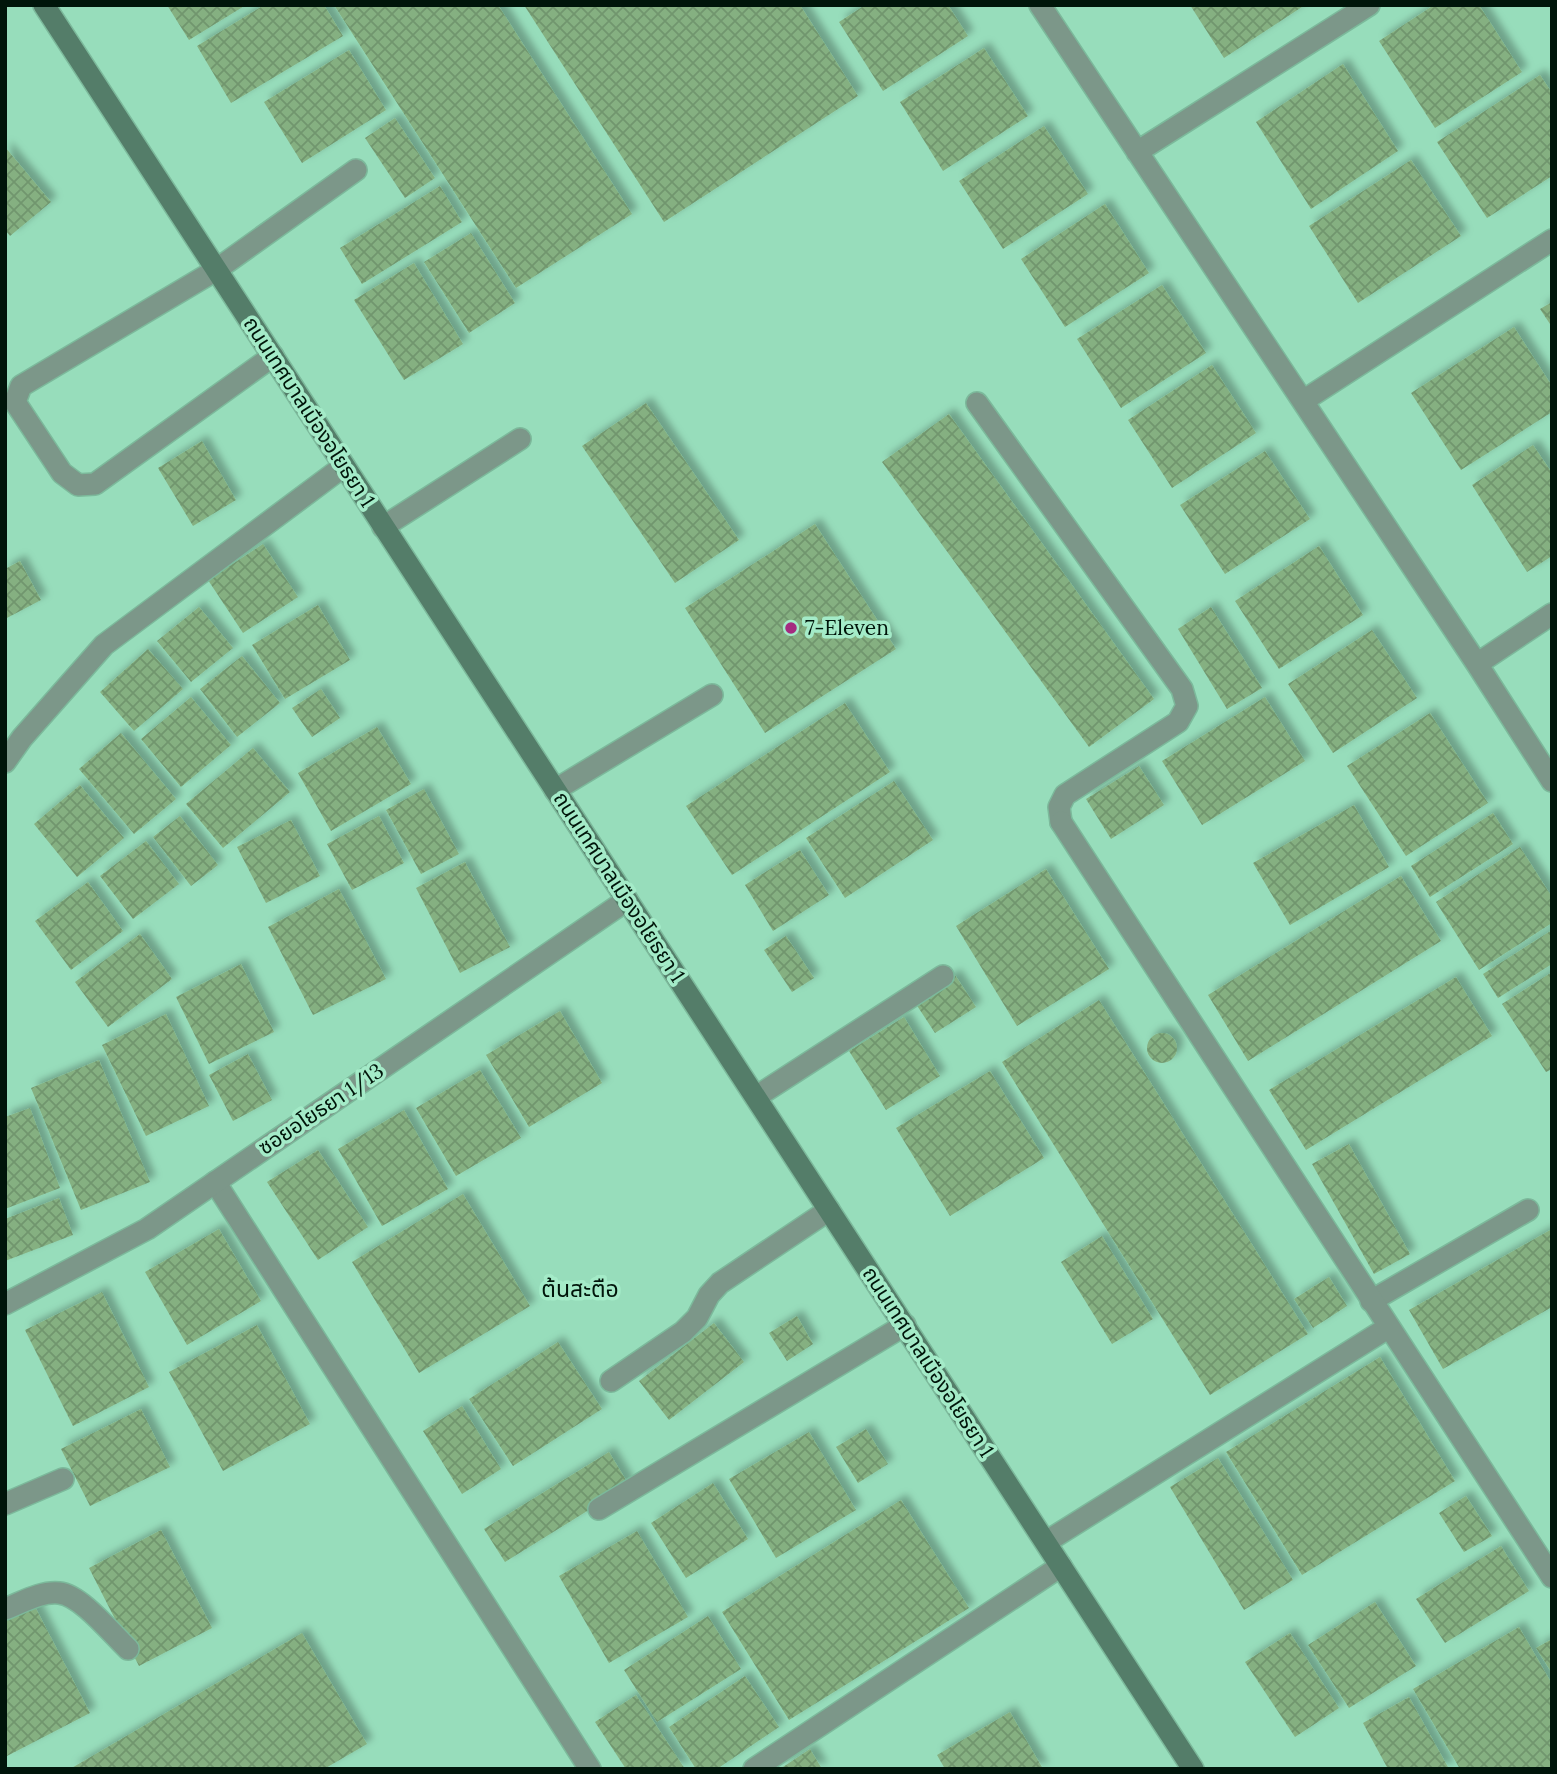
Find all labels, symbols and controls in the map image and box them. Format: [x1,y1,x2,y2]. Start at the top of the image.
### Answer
street label: ถนนเทศบาลเมืองอโยธยา 1 [238,311,381,512]
place label: 7-Eleven [805,614,889,641]
marker: 7-Eleven [783,620,799,636]
street label: ถนนเทศบาลเมืองอโยธยา 1 [548,786,691,987]
street label: ซอยอโยธยา 1/13 [253,1057,389,1160]
street label: ถนนเทศบาลเมืองอโยธยา 1 [857,1261,1000,1462]
district label: ต้นสะตือ [541,1274,619,1303]

